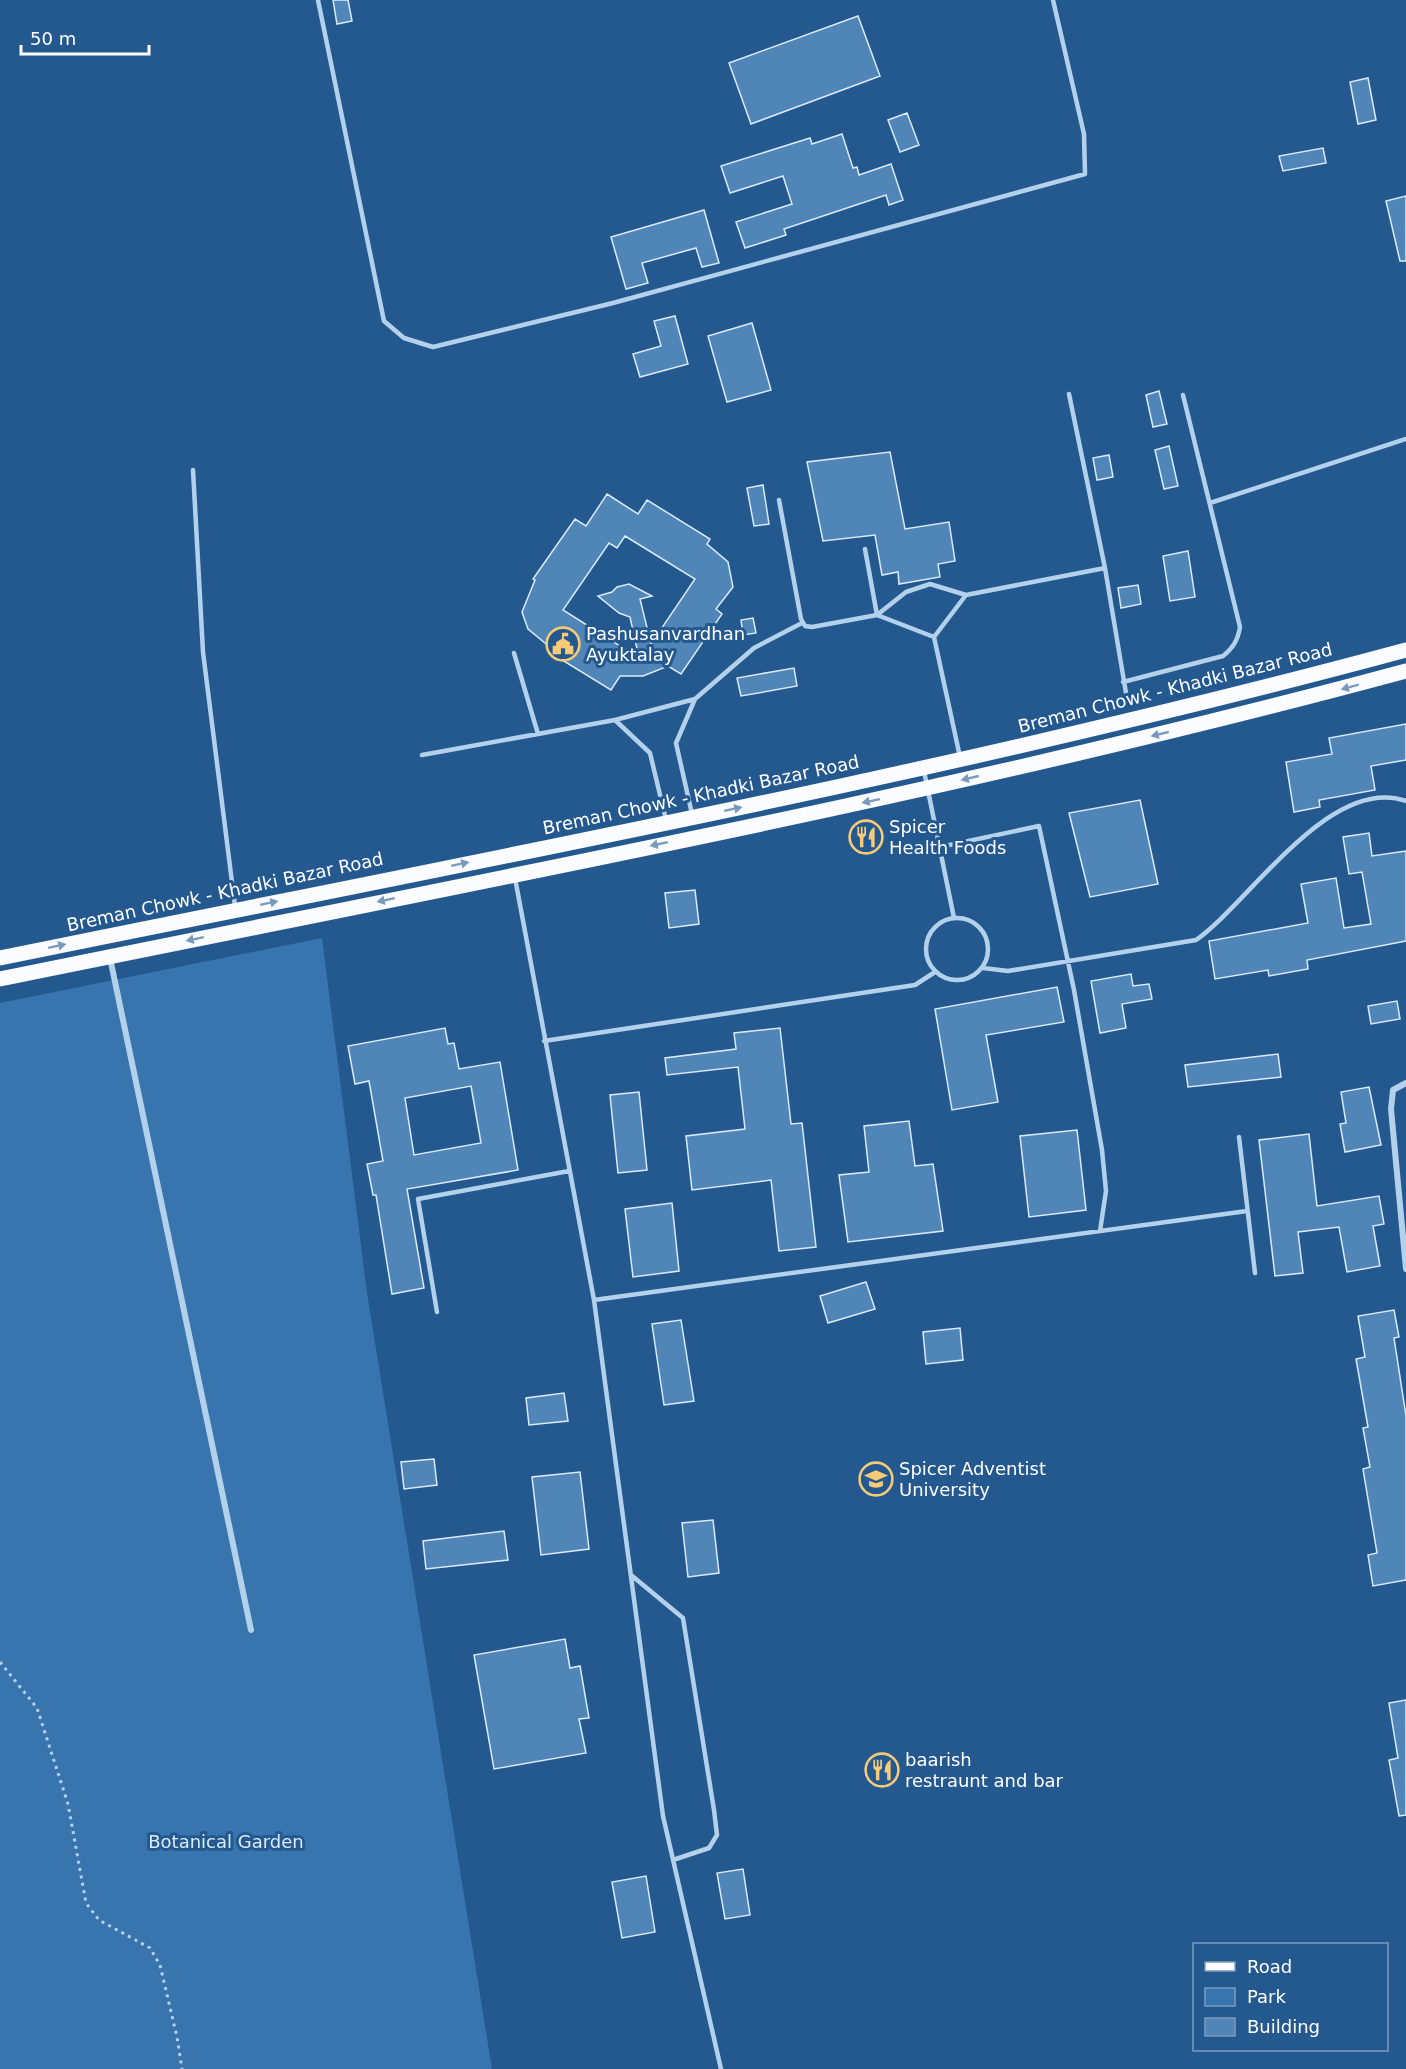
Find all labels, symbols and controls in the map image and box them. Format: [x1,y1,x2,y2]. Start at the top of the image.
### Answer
scale bar [21,18,148,56]
text: 50 m [30,28,76,49]
place label: Pashusanvardhan Ayuktalay [586,623,745,665]
public building icon: Pashusanvardhan Ayuktalay [545,626,581,662]
street label: Breman Chowk - Khadki Bazar Road [1016,638,1334,737]
one-way arrow [1340,682,1359,692]
one-way arrow [1151,730,1170,739]
street label: Breman Chowk - Khadki Bazar Road [541,751,861,838]
one-way arrow [961,774,980,784]
one-way arrow [861,797,880,806]
one-way arrow [724,803,743,813]
place label: Spicer Health Foods [889,816,1006,858]
restaurant icon: Spicer Health Foods [848,819,884,855]
one-way arrow [650,840,668,850]
street label: Breman Chowk - Khadki Bazar Road [65,848,385,935]
one-way arrow [451,859,470,868]
one-way arrow [376,896,395,905]
one-way arrow [260,898,279,907]
one-way arrow [185,935,204,944]
one-way arrow [48,941,67,951]
place label: Spicer Adventist University [899,1458,1046,1500]
school or university icon: Spicer Adventist University [858,1461,894,1497]
place label: baarish restraunt and bar [905,1749,1064,1791]
restaurant icon: baarish restraunt and bar [864,1752,900,1788]
park label: Botanical Garden [148,1831,304,1852]
legend [1193,1943,1388,2051]
text: Road [1247,1956,1292,1977]
text: Park [1247,1986,1286,2007]
text: Building [1247,2016,1320,2037]

